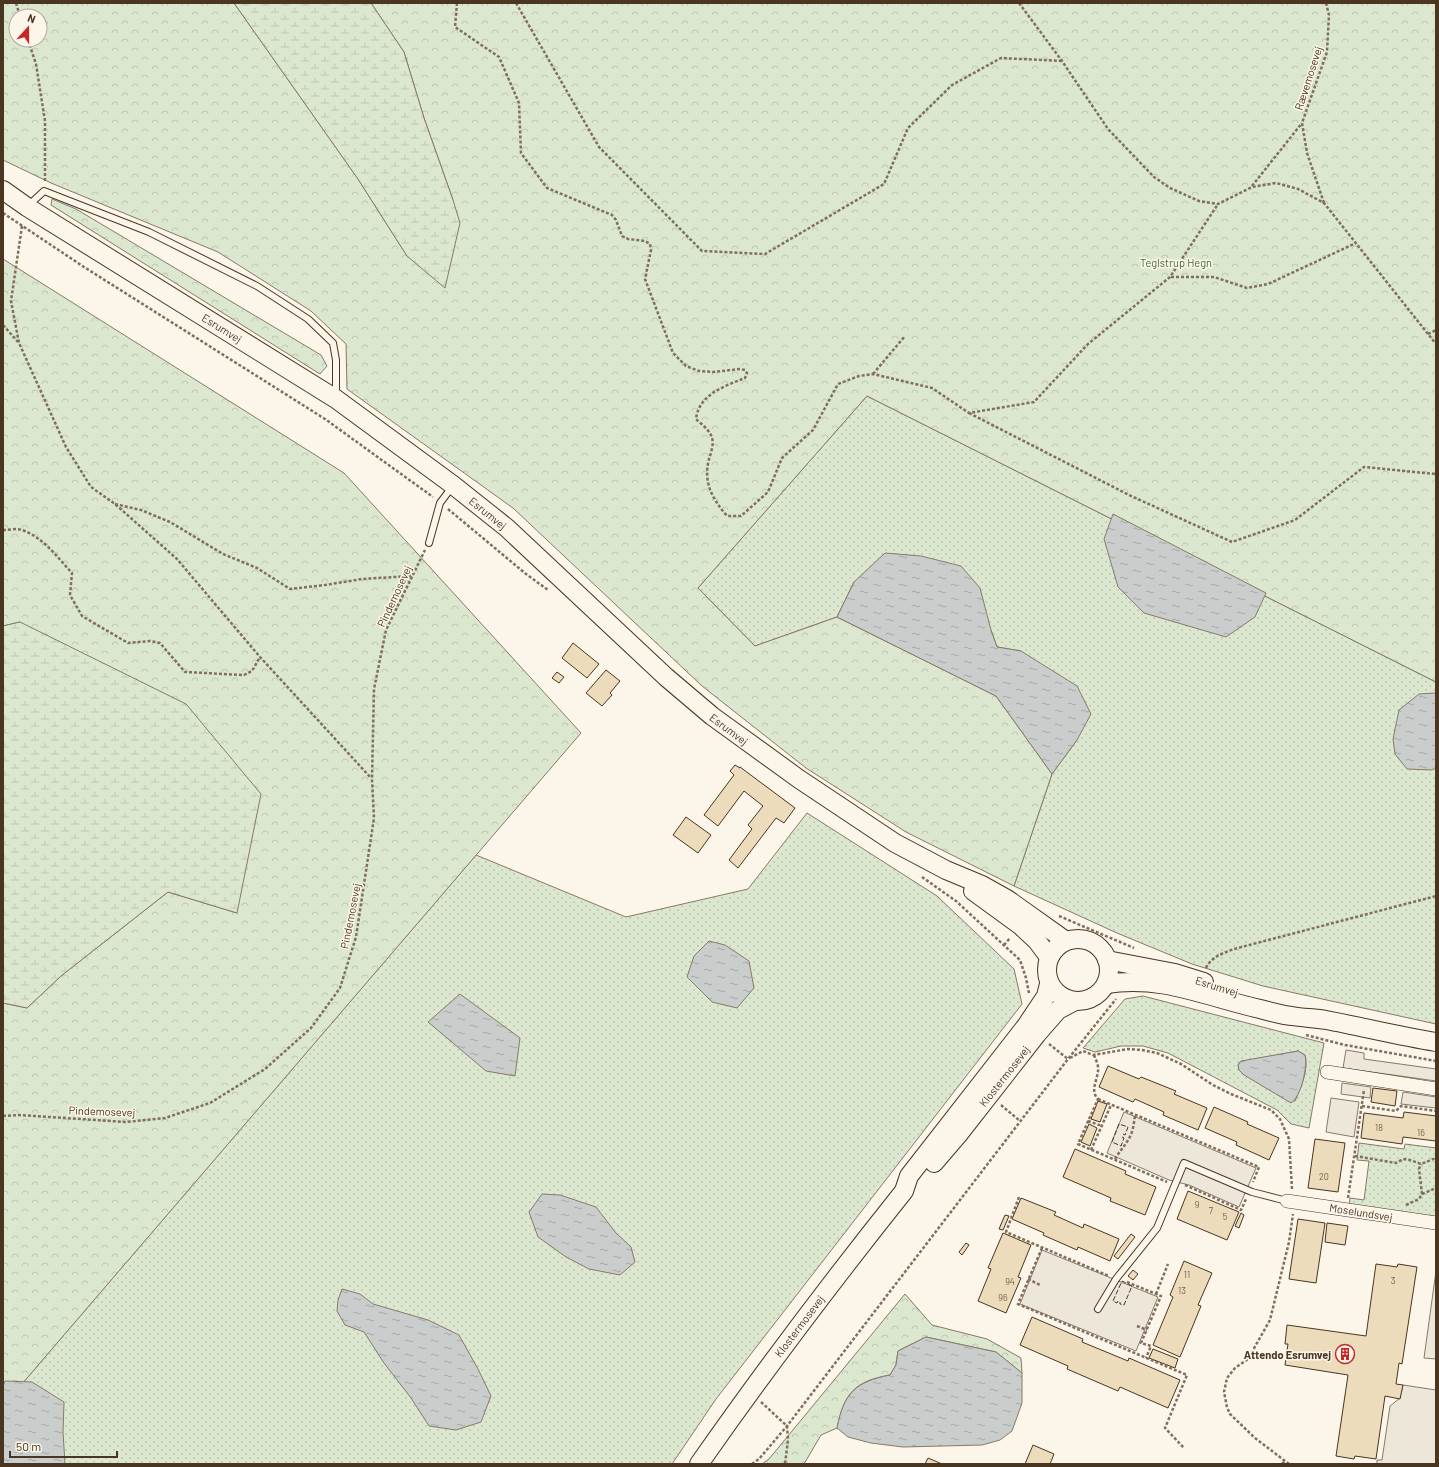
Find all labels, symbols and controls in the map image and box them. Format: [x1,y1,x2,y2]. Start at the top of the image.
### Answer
north arrow [8,8,48,48]
text: N [26,11,38,26]
street label: Rævemosevej [1292,44,1324,112]
park label: Teglstrup Hegn [1140,256,1212,269]
street label: Esrumvej [200,311,244,345]
street label: Esrumvej [467,494,509,532]
street label: Pindemosevej [374,563,414,629]
street label: Esrumvej [707,710,751,748]
street label: Pindemosevej [337,882,363,950]
street label: Esrumvej [1194,973,1240,999]
street label: Klostermosevej [976,1043,1032,1109]
street label: Pindemosevej [68,1103,136,1119]
house number: 18 [1375,1122,1383,1133]
house number: 16 [1417,1127,1425,1138]
house number: 20 [1319,1171,1329,1182]
house number: 9 [1195,1199,1200,1210]
street label: Moselundsvej [1328,1201,1394,1223]
house number: 7 [1209,1205,1214,1216]
house number: 5 [1223,1211,1228,1222]
house number: 11 [1184,1269,1190,1280]
house number: 3 [1391,1275,1396,1286]
house number: 94 [1005,1276,1015,1287]
house number: 13 [1178,1285,1186,1296]
house number: 96 [998,1292,1008,1303]
street label: Klostermosevej [772,1293,826,1359]
building icon: Attendo Esrumvej [1334,1343,1356,1365]
place label: Attendo Esrumvej [1244,1348,1331,1361]
scale bar [10,1433,117,1459]
text: 50 m [16,1439,41,1453]

